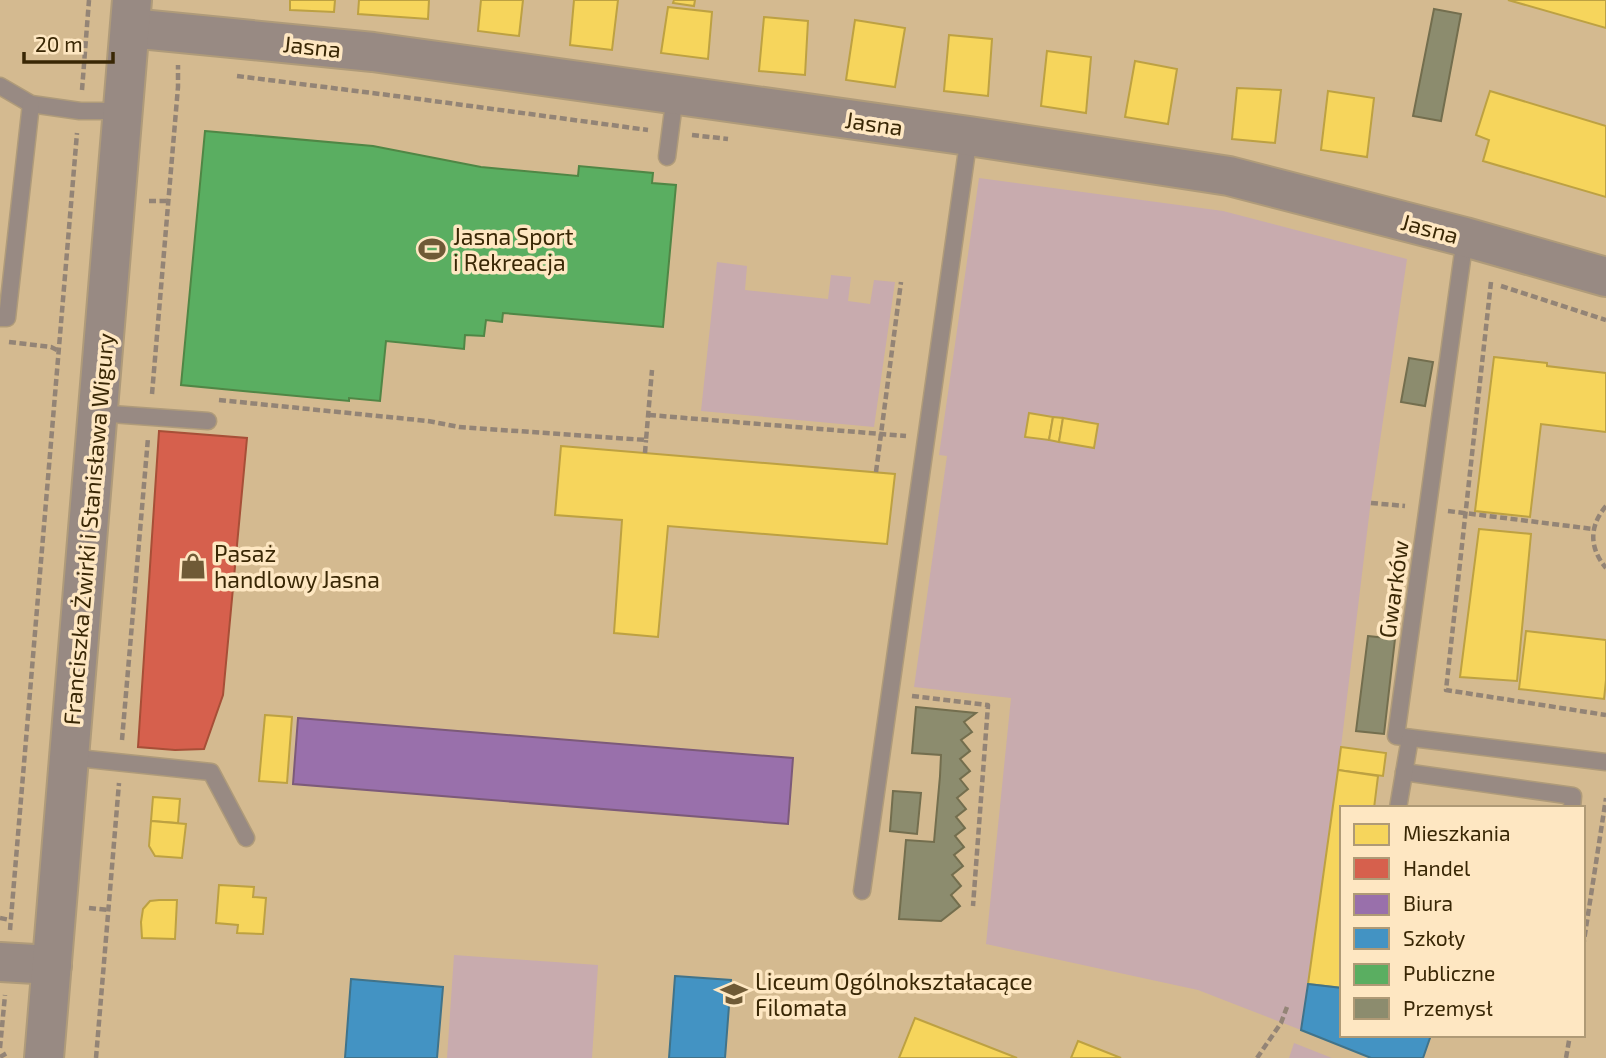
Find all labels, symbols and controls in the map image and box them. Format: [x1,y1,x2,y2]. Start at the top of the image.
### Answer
scale bar [24,21,114,65]
street label: Jasna [282,29,342,63]
text: 20 m [35,31,83,56]
street label: Jasna [843,105,905,141]
street label: Jasna [1398,207,1462,249]
place label: Jasna Sport i Rekreacja [453,222,574,276]
sports icon: Jasna Sport i Rekreacja [417,234,447,264]
street label: Franciszka Żwirki i Stanisława Wigury [57,332,119,726]
street label: Gwarków [1372,538,1414,640]
place label: Pasaż handlowy Jasna [214,539,380,593]
shop icon: Pasaż handlowy Jasna [178,551,208,581]
legend [1340,806,1585,1037]
text: Mieszkania [1403,820,1510,845]
text: Handel [1403,855,1471,880]
text: Biura [1403,890,1453,915]
text: Szkoły [1403,925,1465,950]
text: Publiczne [1403,960,1495,985]
place label: Liceum Ogólnokształacące Filomata [755,967,1033,1021]
school or university icon: Liceum Ogólnokształacące Filomata [719,979,749,1009]
text: Przemysł [1403,995,1493,1020]

